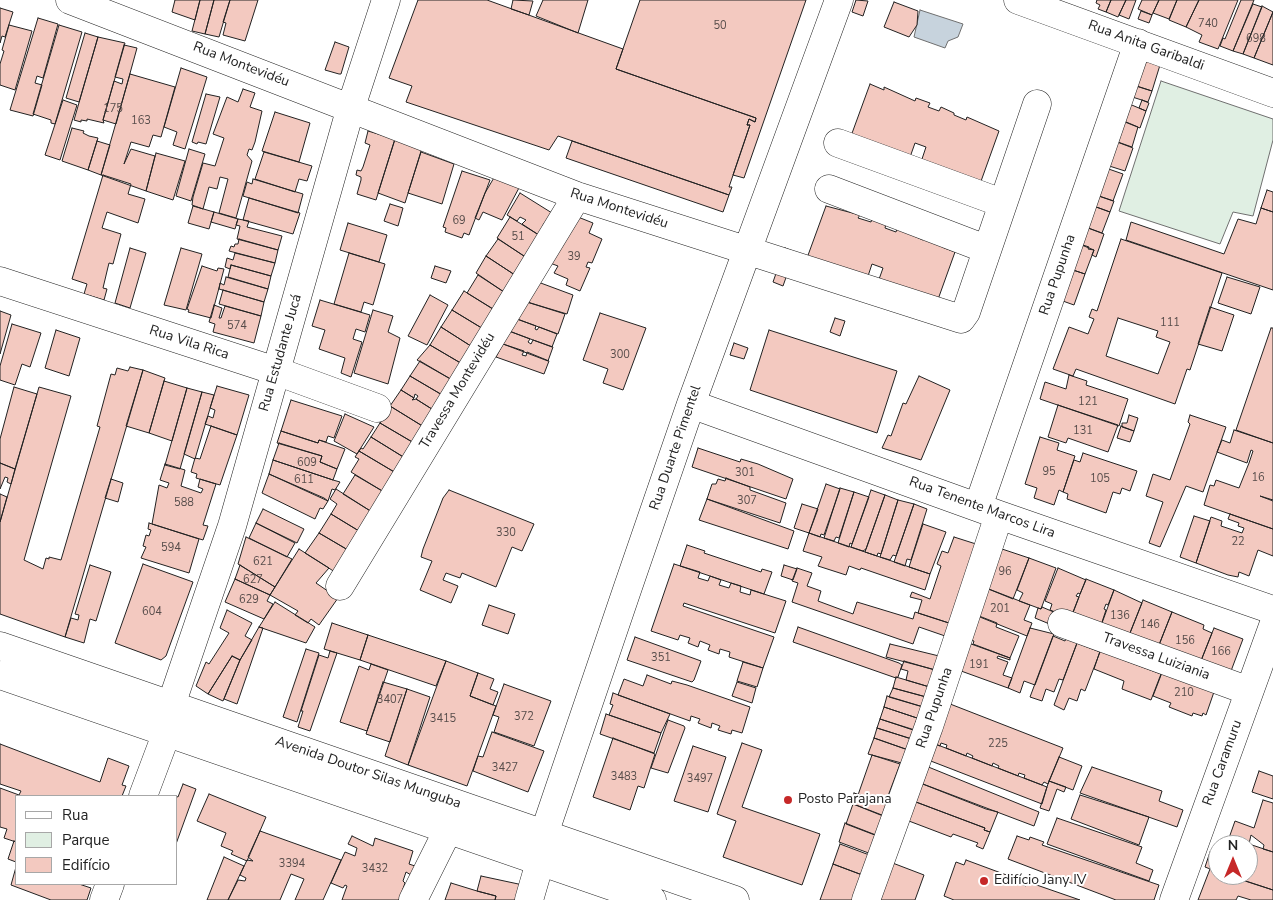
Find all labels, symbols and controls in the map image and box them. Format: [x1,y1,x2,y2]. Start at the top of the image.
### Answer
street label: Rua Anita Garibaldi [1086,17,1206,75]
house number: 740 [1198,17,1218,31]
house number: 50 [713,19,727,33]
house number: 698 [1246,32,1266,46]
street label: Rua Montevidéu [190,39,292,91]
house number: 175 [103,102,123,116]
house number: 163 [131,114,151,128]
street label: Rua Montevidéu [568,185,670,233]
house number: 69 [452,214,466,228]
house number: 51 [511,230,525,244]
street label: Rua Pupunha [1036,232,1080,318]
house number: 39 [567,250,581,264]
street label: Rua Estudante Jucá [256,292,306,414]
house number: 111 [1160,316,1180,330]
house number: 574 [227,319,247,333]
street label: Rua Vila Rica [147,322,231,364]
street label: Travessa Montevidéu [417,330,499,452]
house number: 300 [610,348,630,362]
street label: Rua Duarte Pimentel [647,383,705,513]
house number: 121 [1078,395,1098,409]
house number: 131 [1073,424,1093,438]
house number: 609 [297,456,317,470]
house number: 95 [1042,465,1056,479]
house number: 301 [735,466,755,480]
house number: 16 [1251,471,1265,485]
house number: 105 [1090,472,1110,486]
house number: 611 [294,473,314,487]
street label: Rua Tenente Marcos Lira [907,474,1057,542]
house number: 307 [737,494,757,508]
house number: 588 [174,496,194,510]
house number: 330 [496,526,516,540]
house number: 22 [1231,535,1245,549]
house number: 594 [161,541,181,555]
house number: 621 [253,555,273,569]
house number: 96 [998,565,1012,579]
house number: 627 [243,573,263,587]
house number: 629 [239,593,259,607]
house number: 201 [990,602,1010,616]
house number: 604 [142,605,162,619]
house number: 136 [1110,609,1130,623]
house number: 146 [1140,618,1160,632]
street label: Travessa Luiziania [1100,630,1212,684]
house number: 156 [1175,634,1195,648]
house number: 166 [1211,645,1231,659]
house number: 351 [651,651,671,665]
house number: 191 [969,658,989,672]
street label: Rua Pupunha [913,665,957,751]
house number: 210 [1174,686,1194,700]
house number: 3407 [377,693,403,707]
house number: 372 [514,710,534,724]
house number: 3415 [430,712,456,726]
street label: Rua Caramuru [1200,718,1246,808]
street label: Avenida Doutor Silas Munguba [273,733,463,813]
house number: 225 [988,737,1008,751]
house number: 3427 [492,761,518,775]
house number: 3483 [611,770,637,784]
house number: 3497 [687,772,713,786]
place label: Posto Parajana [798,792,892,808]
marker: Posto Parajana [782,794,794,806]
legend [15,795,178,885]
text: Rua [62,805,88,825]
text: Parque [62,830,110,850]
north arrow [1208,835,1258,885]
text: N [1228,836,1238,855]
text: Edifício [62,855,110,875]
house number: 3394 [279,857,305,871]
house number: 3432 [362,862,388,876]
place label: Edifício Jany IV [994,873,1086,889]
marker: Edifício Jany IV [978,875,990,887]

